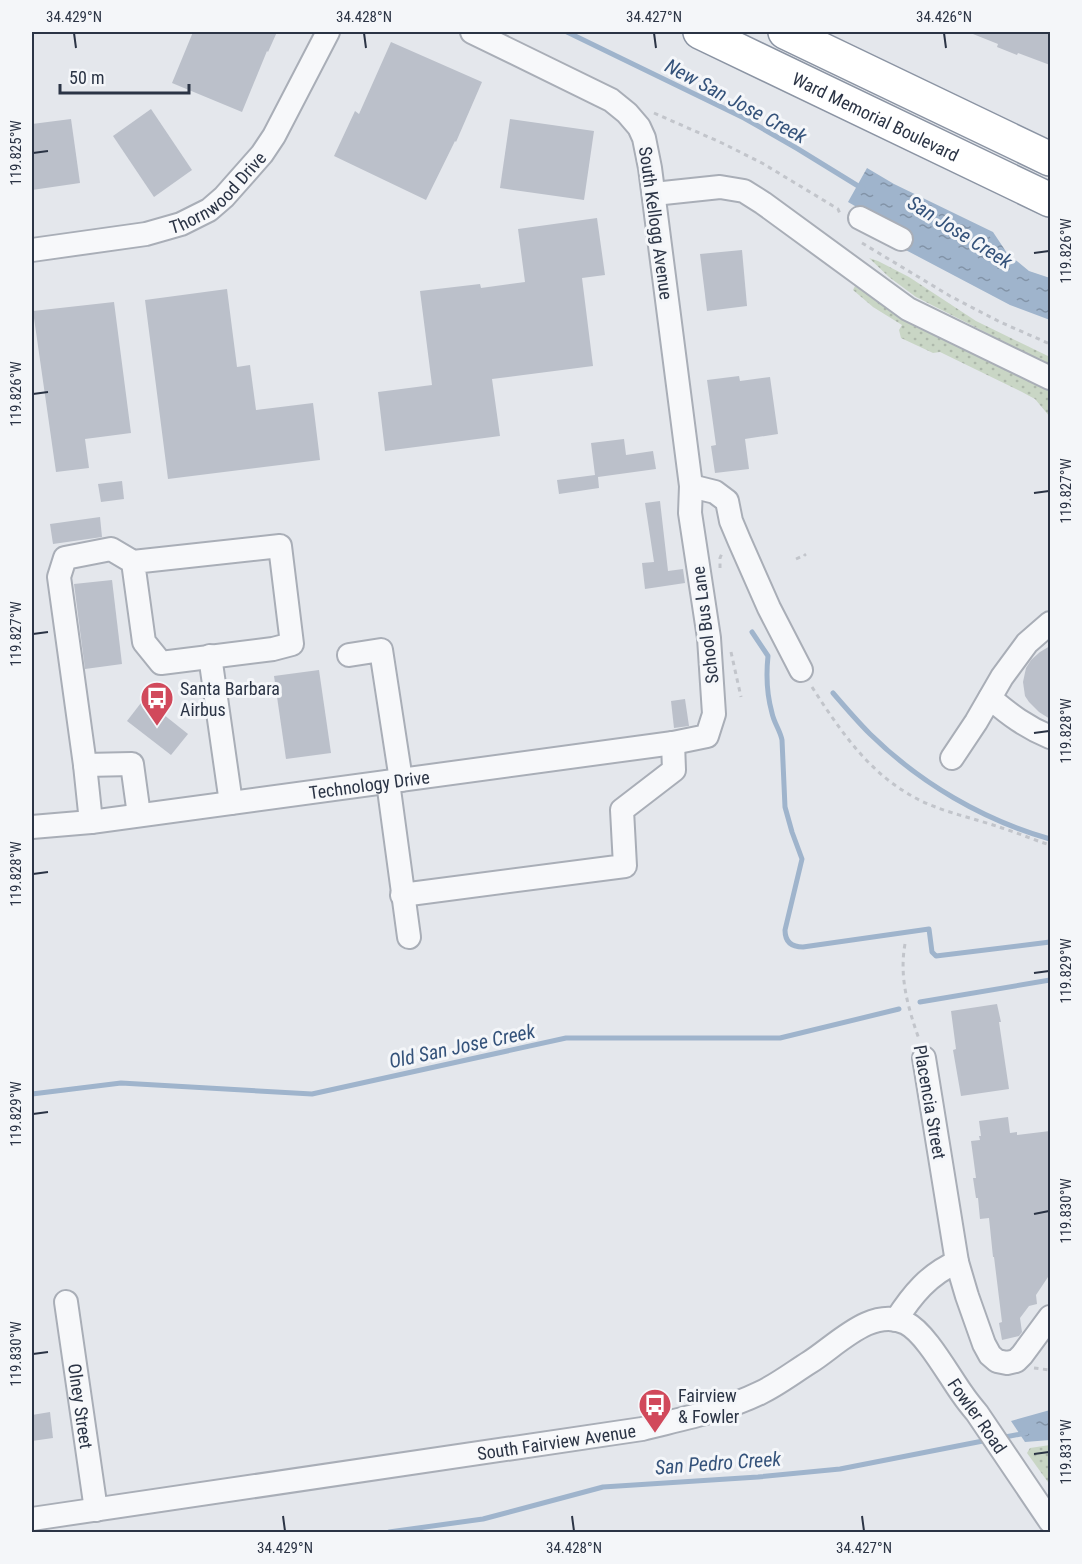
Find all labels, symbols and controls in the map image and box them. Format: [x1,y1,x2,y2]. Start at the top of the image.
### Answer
text: 34.429°N [46,8,102,26]
text: 34.428°N [336,8,392,26]
text: 34.427°N [626,8,682,26]
text: 34.426°N [916,8,972,26]
water label: New San Jose Creek [661,54,812,149]
scale bar [60,57,189,95]
text: 50 m [69,67,104,88]
street label: Ward Memorial Boulevard [789,68,962,165]
text: 119.825°W [7,120,25,186]
street label: South Kellogg Avenue [635,145,677,301]
street label: Thornwood Drive [167,147,270,237]
water label: San Jose Creek [903,190,1018,274]
text: 119.826°W [1057,218,1075,284]
text: 119.826°W [7,361,25,427]
text: 119.827°W [1057,458,1075,524]
street label: School Bus Lane [687,565,723,685]
text: 119.827°W [7,601,25,667]
place label: Santa Barbara Airbus [180,678,280,720]
bus stop icon: Santa Barbara Airbus [139,680,175,727]
text: 119.828°W [1057,698,1075,764]
street label: Technology Drive [308,766,431,803]
text: 119.828°W [7,841,25,907]
text: 119.829°W [1057,938,1075,1004]
water label: Old San Jose Creek [387,1019,539,1073]
street label: Placencia Street [910,1043,950,1161]
text: 119.829°W [7,1081,25,1147]
text: 119.830°W [1057,1178,1075,1244]
text: 119.830°W [7,1321,25,1387]
street label: Olney Street [64,1362,98,1450]
street label: Fowler Road [944,1374,1012,1457]
place label: Fairview & Fowler [678,1385,740,1427]
bus stop icon: Fairview & Fowler [637,1387,673,1434]
text: 119.831°W [1057,1419,1075,1485]
street label: South Fairview Avenue [476,1420,637,1464]
water label: San Pedro Creek [654,1447,783,1479]
text: 34.429°N [257,1539,313,1557]
text: 34.428°N [546,1539,602,1557]
text: 34.427°N [836,1539,892,1557]

